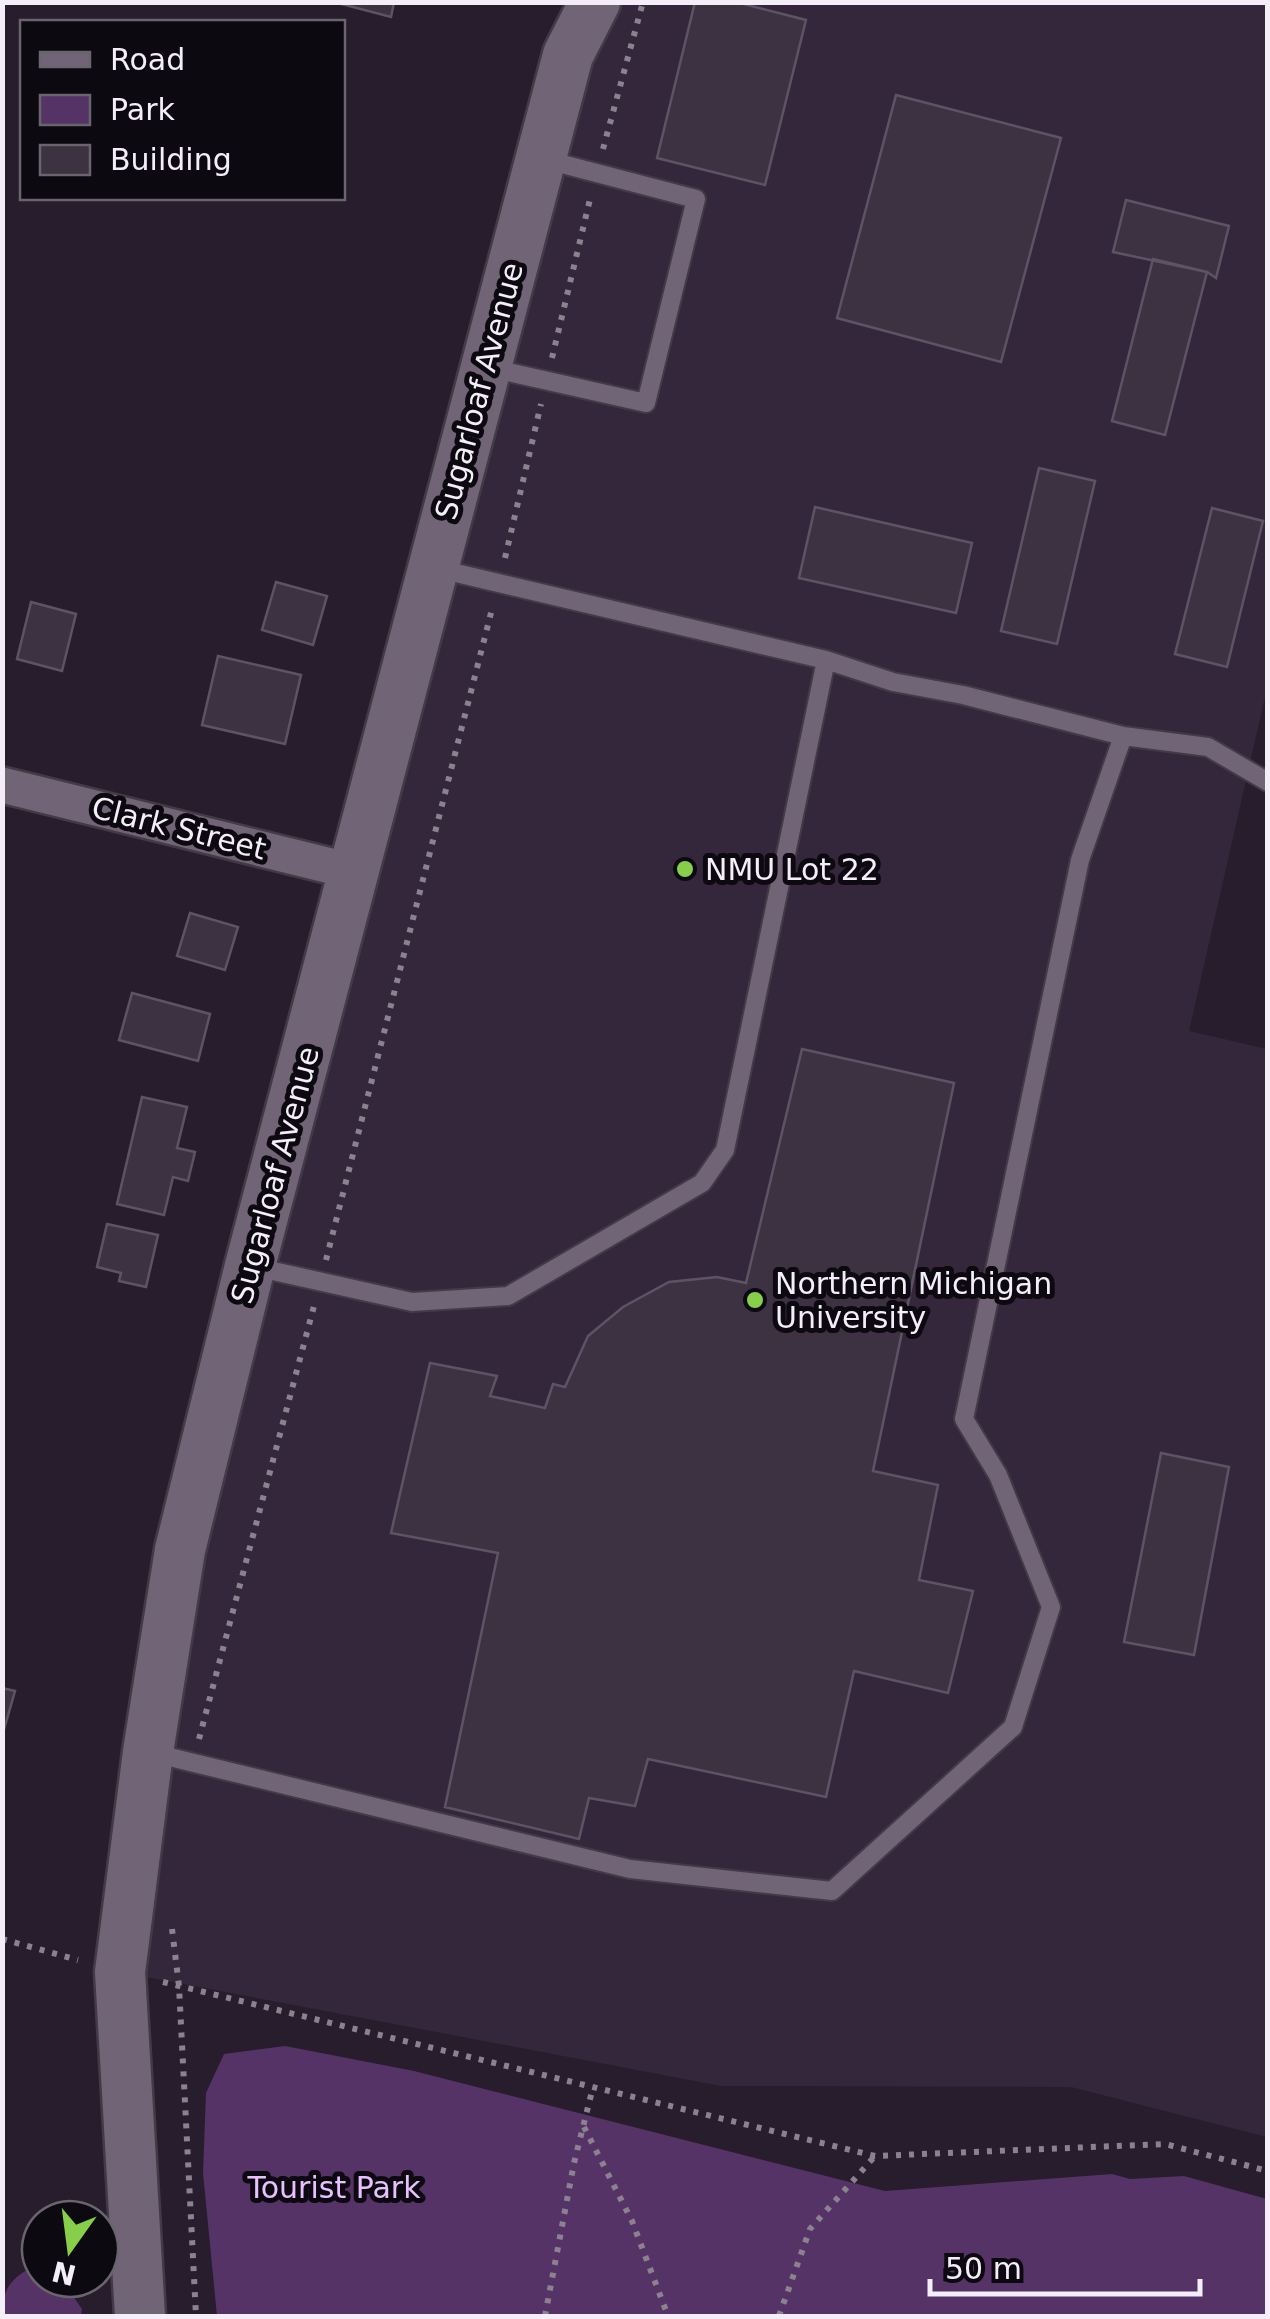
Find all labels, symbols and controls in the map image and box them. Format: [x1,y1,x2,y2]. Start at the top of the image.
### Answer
legend [20,20,345,200]
text: Road [110,42,185,77]
text: Park [110,92,175,127]
text: Building [110,142,232,177]
street label: Sugarloaf Avenue [428,259,530,523]
street label: Clark Street [88,789,270,867]
place label: NMU Lot 22 [705,852,879,887]
marker: NMU Lot 22 [674,858,696,880]
street label: Sugarloaf Avenue [224,1043,326,1307]
place label: Northern Michigan University [775,1266,1052,1335]
marker: Northern Michigan University [744,1289,766,1311]
park label: Tourist Park [246,2170,421,2205]
north arrow [20,2199,120,2299]
scale bar [930,2234,1200,2296]
text: 50 m [945,2251,1022,2286]
text: N [49,2254,79,2292]

